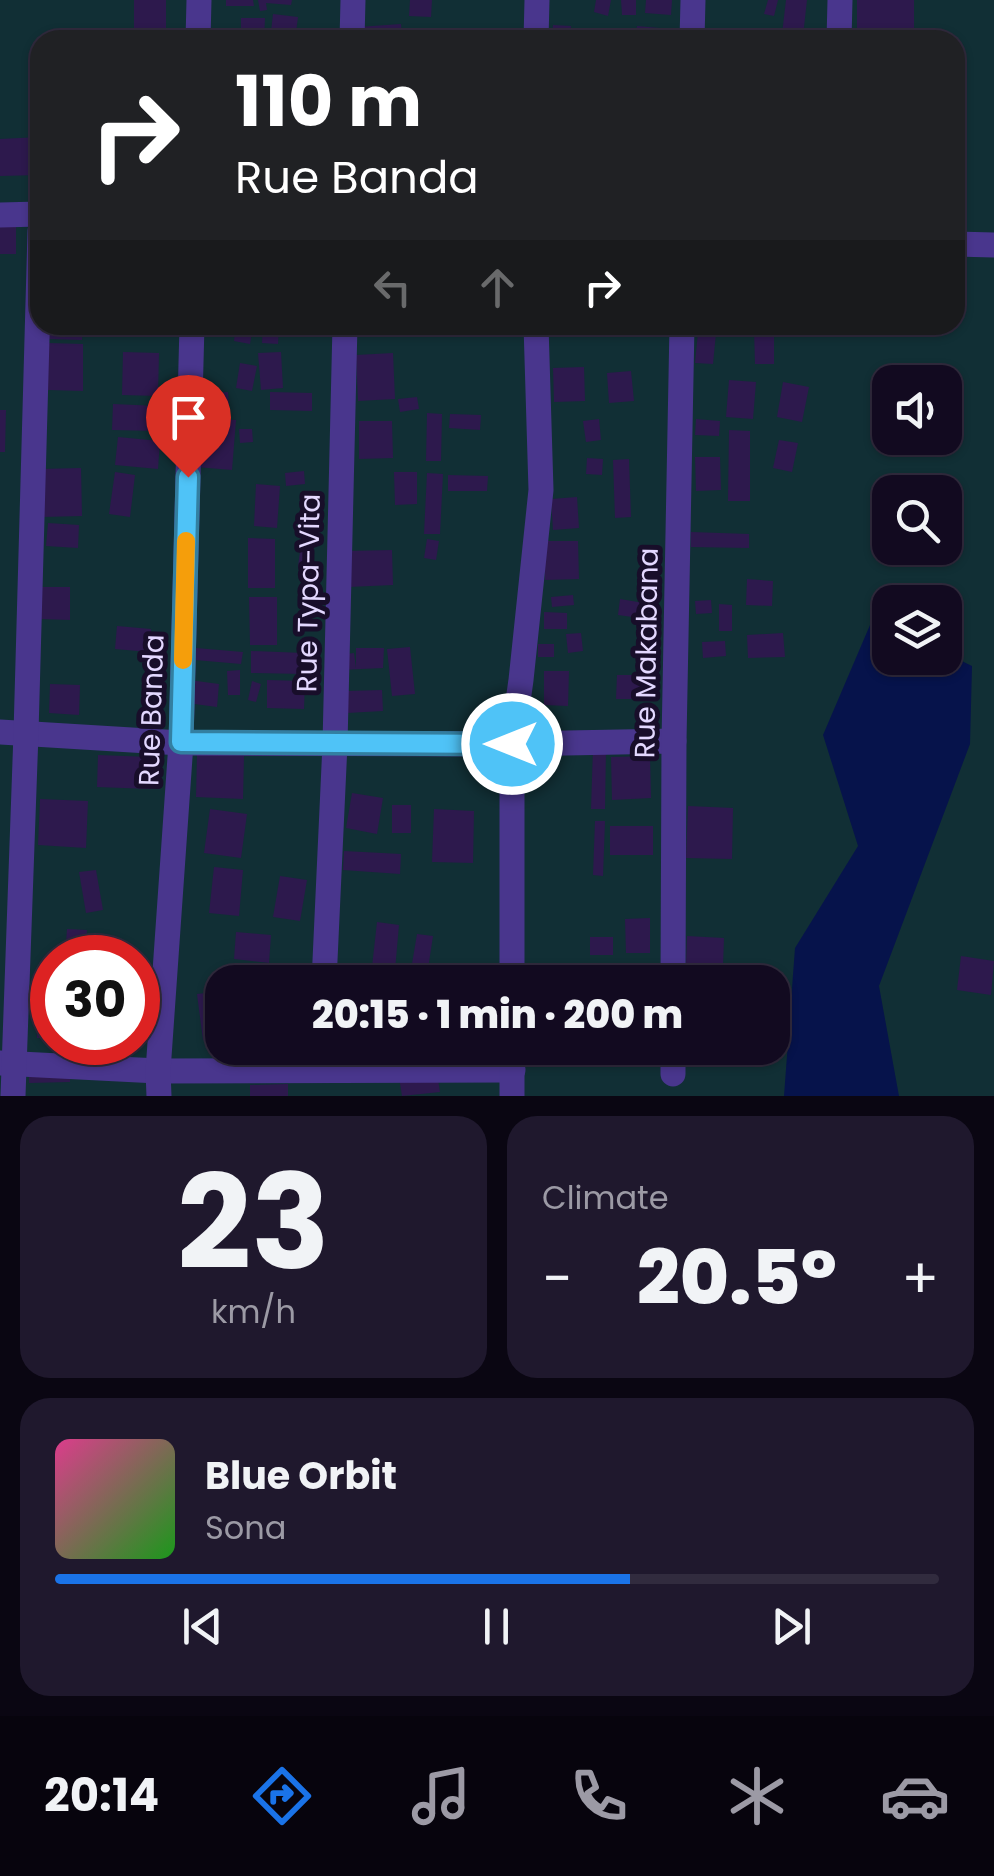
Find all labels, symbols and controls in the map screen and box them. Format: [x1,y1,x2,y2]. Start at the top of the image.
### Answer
text: 110 m [235,52,422,151]
icon: right [70,70,200,200]
text: Rue Banda [235,146,479,209]
icon: left [365,260,420,315]
icon: ahead [470,260,525,315]
icon: right [575,260,630,315]
map controls [872,365,962,675]
button: sound [872,365,962,455]
pin [146,375,231,478]
icon: arrive [161,390,216,445]
button: search [872,475,962,565]
street label: Rue Typa-Vita [287,493,330,693]
street label: Rue Makabana [625,547,668,759]
button: layers [872,585,962,675]
street label: Rue Banda [129,634,174,786]
position arrow [460,692,564,796]
speed limit sign: 30 [30,935,160,1065]
text: 20:15 · 1 min · 200 m [312,988,683,1041]
text: 23 [177,1131,330,1314]
text: Climate [542,1175,669,1220]
text: 20.5° [637,1225,837,1330]
text: − [542,1240,572,1317]
text: + [901,1240,939,1317]
text: km/h [211,1289,296,1334]
text: Blue Orbit [205,1449,397,1502]
text: Sona [205,1505,286,1550]
icon: previous [175,1599,230,1654]
icon: pause [469,1599,524,1654]
icon: next [764,1599,819,1654]
icon: directions [247,1761,317,1831]
icon: music [406,1761,476,1831]
icon: phone [564,1761,634,1831]
icon: climate [722,1761,792,1831]
icon: car [880,1761,950,1831]
text: 20:14 [44,1764,159,1827]

